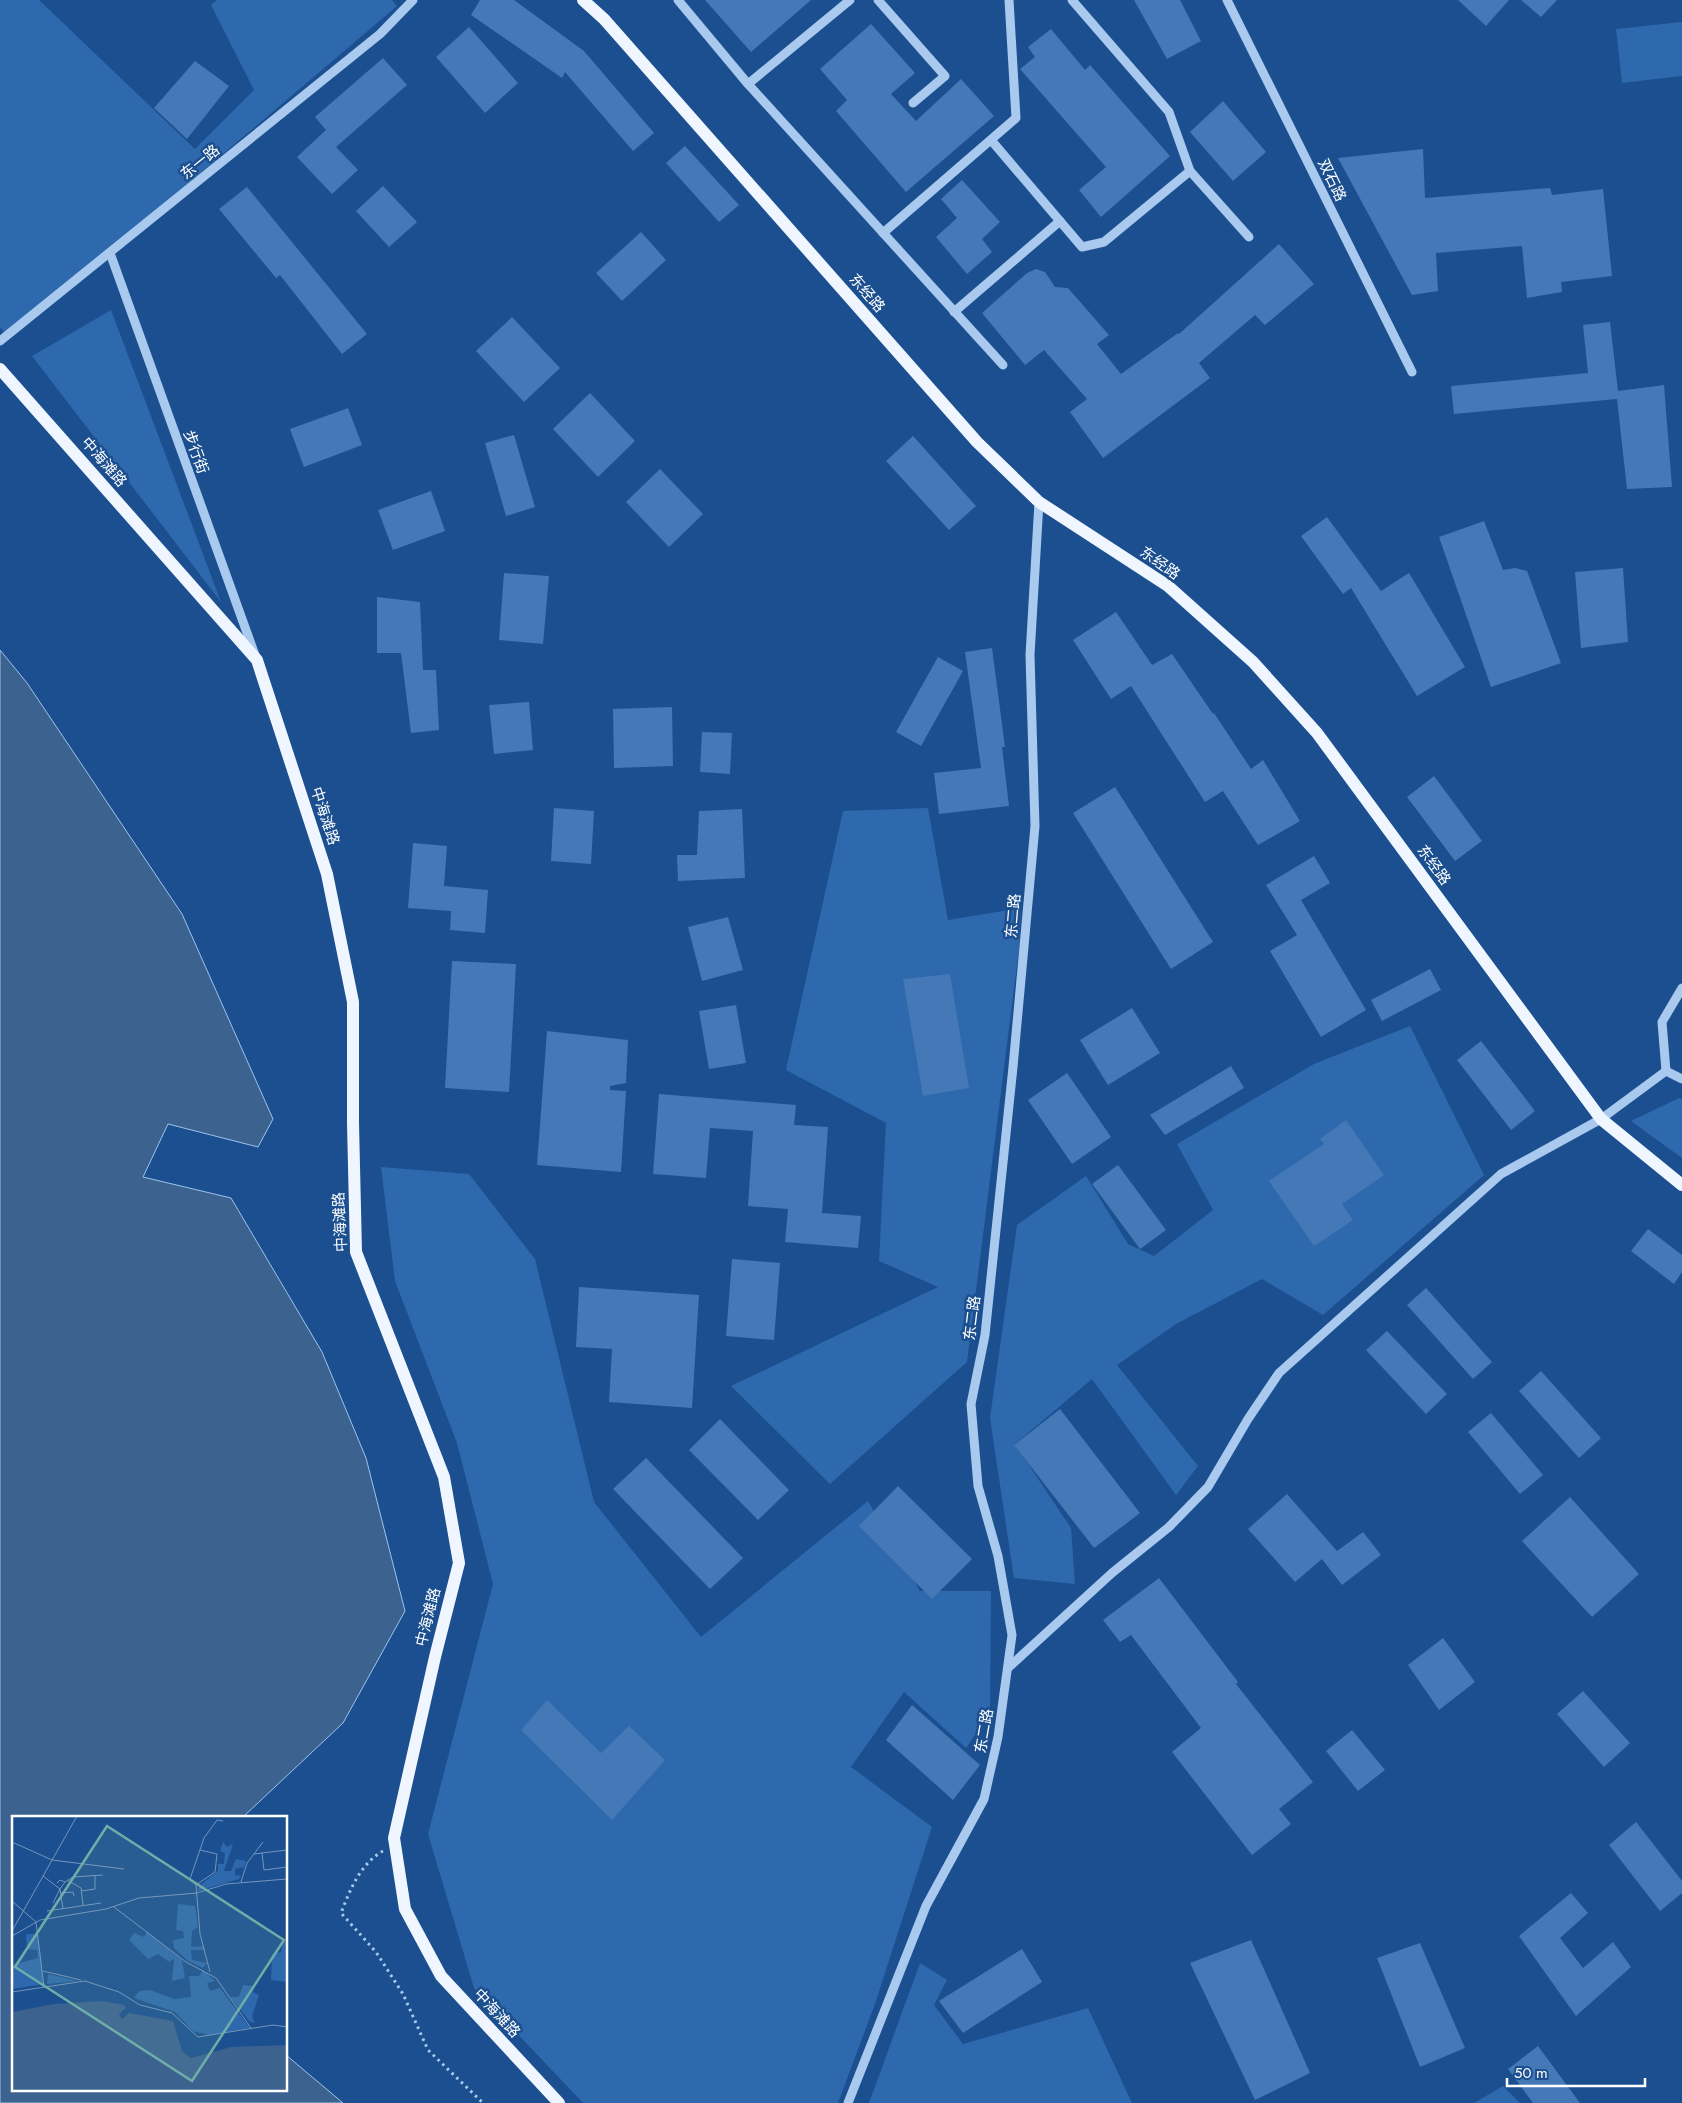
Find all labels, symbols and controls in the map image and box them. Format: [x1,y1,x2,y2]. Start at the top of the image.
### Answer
street label: 东一路 [176,139,224,185]
street label: 双石路 [1312,155,1352,205]
street label: 东经路 [844,269,890,317]
street label: 步行街 [178,427,214,477]
street label: 中海滩路 [76,432,132,492]
street label: 东经路 [1135,541,1185,585]
street label: 中海滩路 [305,784,345,848]
street label: 东经路 [1412,840,1456,890]
street label: 东二路 [1000,893,1026,939]
street label: 中海滩路 [327,1191,353,1253]
street label: 东二路 [958,1294,986,1342]
street label: 中海滩路 [410,1585,446,1649]
street label: 东二路 [969,1707,999,1755]
inset map [12,1816,288,2090]
street label: 中海滩路 [468,1984,526,2042]
scale bar [1507,2056,1644,2088]
text: 50 m [1514,2062,1548,2084]

